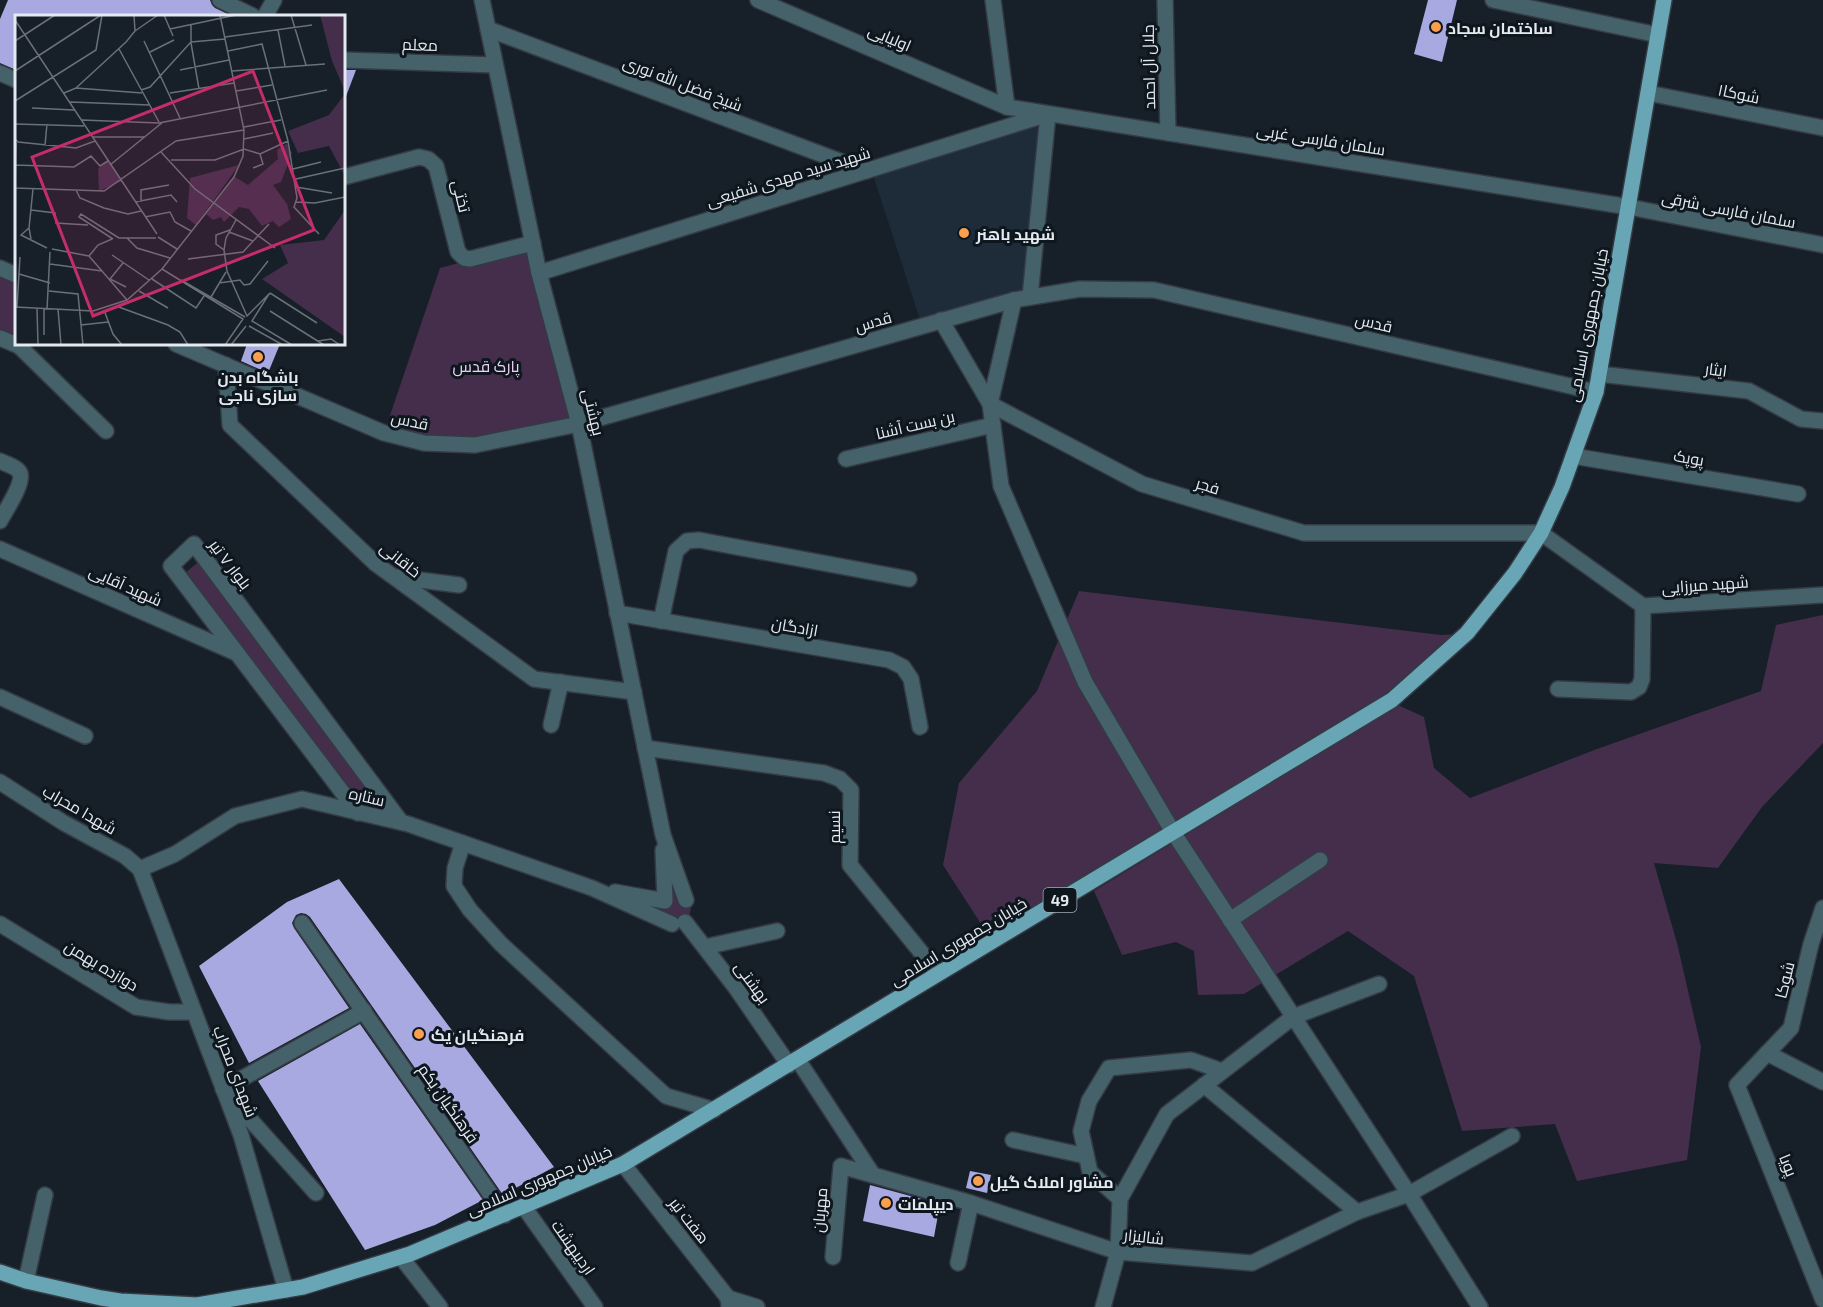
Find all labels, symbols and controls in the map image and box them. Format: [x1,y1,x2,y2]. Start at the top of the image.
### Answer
inset map [15,15,345,345]
place label: ساختمان سجاد [1448,18,1553,38]
street label: اولیایی [865,19,915,56]
marker: ساختمان سجاد [1429,20,1443,34]
street label: جلال آل احمد [1138,24,1160,110]
street label: معلم [402,34,438,57]
street label: شیخ فضل الله نوری [619,51,745,117]
street label: شوکا۱ [1716,79,1762,108]
street label: سلمان فارسی غربی [1255,119,1387,161]
street label: شهید سید مهدی شفیعی [704,142,873,212]
street label: تختی [447,178,475,215]
street label: سلمان فارسی شرقی [1660,187,1798,233]
place label: شهید باهنر [975,224,1055,244]
marker: شهید باهنر [957,226,971,240]
street label: خیابان جمهوری اسلامی [1563,247,1613,404]
street label: قدس [852,307,894,337]
street label: قدس [1353,309,1394,337]
marker: باشگاه بدن سازی ناجی [251,350,265,364]
park label: پارک قدس [453,356,520,378]
street label: ایثار [1703,358,1728,381]
place label: باشگاه بدن سازی ناجی [218,367,299,405]
street label: بهشتی [577,387,609,438]
street label: بن بست آشنا [874,406,957,444]
street label: قدس [389,407,430,435]
street label: پوپک [1672,445,1707,472]
street label: فجر [1192,472,1222,499]
street label: بلوار ۷ تیر [205,534,256,593]
street label: خاقانی [376,537,425,582]
street label: شهید آقایی [86,561,165,611]
street label: شهید میرزایی [1661,571,1749,599]
street label: ازادگان [770,613,820,641]
street label: شهدا محراب [39,780,120,839]
street label: ستاره [347,783,387,810]
street label: نسیم [824,810,846,844]
road number: 49 [1044,888,1076,912]
street label: خیابان جمهوری اسلامی [886,893,1031,991]
street label: دوازده بهمن [61,936,142,996]
street label: بهشتی [730,957,775,1008]
street label: شوکا [1770,960,1799,1001]
street label: شهدای محراب [208,1023,262,1120]
place label: فرهنگیان یک [431,1025,524,1045]
marker: فرهنگیان یک [412,1027,426,1041]
street label: فرهنگیان یکم [412,1060,483,1148]
street label: خیابان جمهوری اسلامی [464,1141,615,1221]
street label: پویا [1773,1151,1802,1181]
place label: مشاور املاک گیل [990,1172,1114,1192]
marker: مشاور املاک گیل [971,1174,985,1188]
street label: مهربان [808,1187,832,1234]
street label: هفت تیر [665,1192,714,1248]
place label: دیپلمات [898,1194,954,1216]
marker: دیپلمات [879,1196,893,1210]
street label: اردیبهشت [547,1216,600,1279]
street label: شالیزار [1122,1224,1165,1249]

